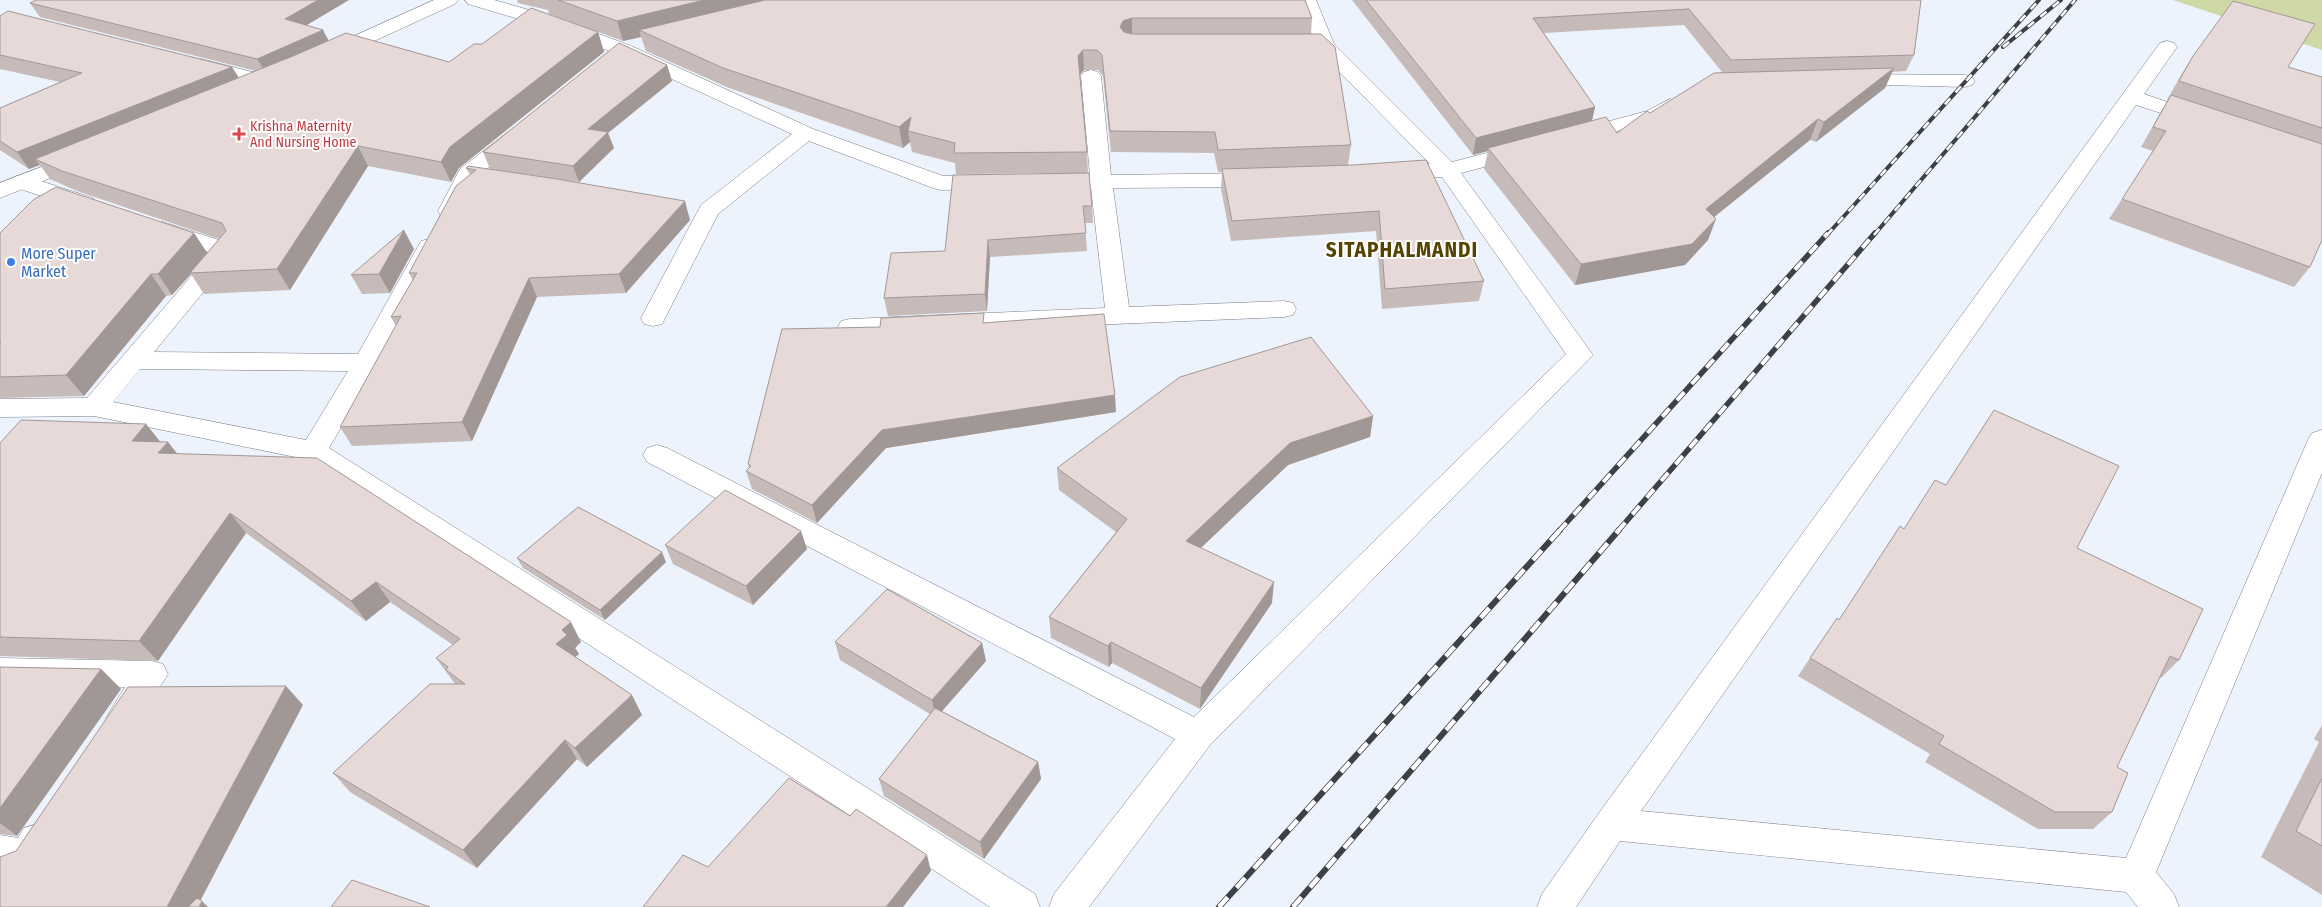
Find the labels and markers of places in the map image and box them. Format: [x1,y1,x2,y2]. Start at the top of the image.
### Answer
place label: Krishna Maternity And Nursing Home [250,118,356,151]
marker: Krishna Maternity And Nursing Home [232,127,246,141]
place label: More Super Market [21,244,96,281]
marker: More Super Market [5,256,17,268]

